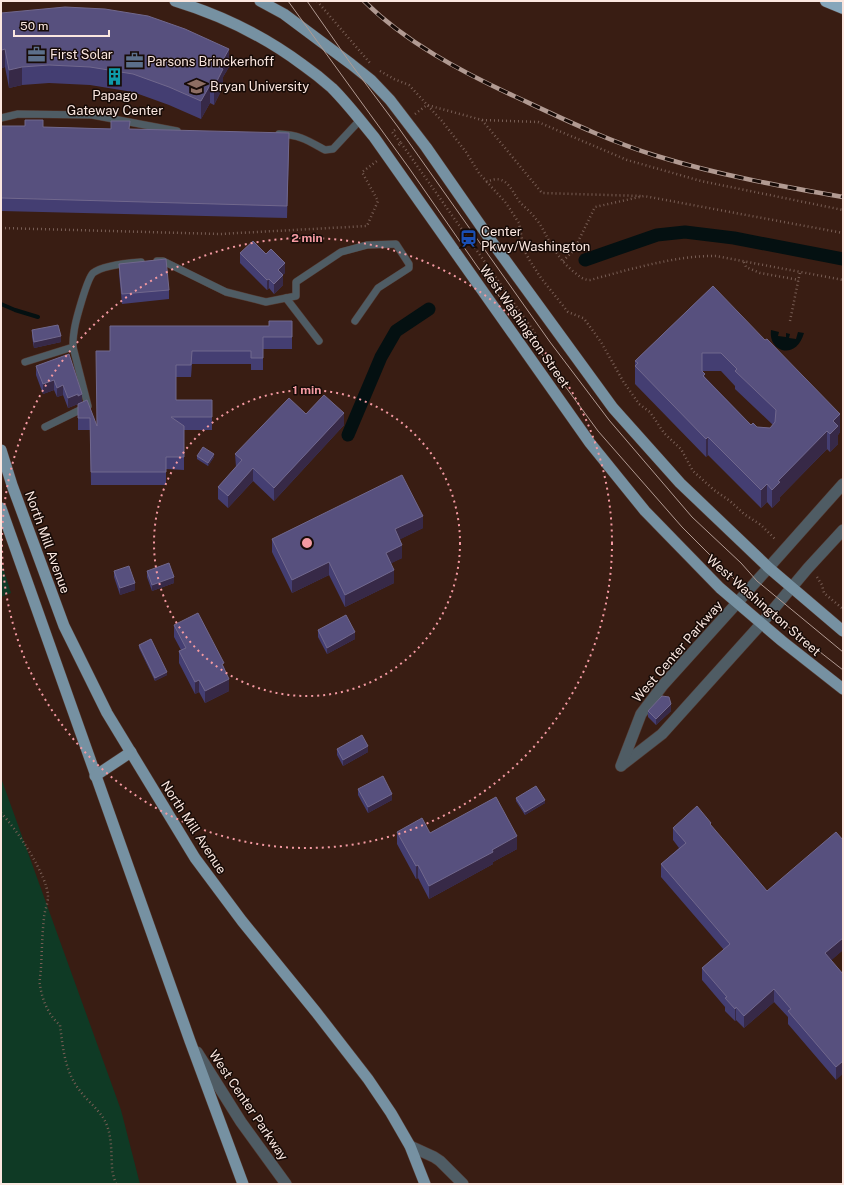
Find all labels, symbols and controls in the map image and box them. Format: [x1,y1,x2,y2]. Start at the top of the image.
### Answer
scale bar [14,12,109,38]
text: 50 m [20,19,48,33]
office icon: First Solar [27,44,47,64]
place label: First Solar [50,47,113,62]
office icon: Parsons Brinckerhoff [124,51,144,71]
place label: Parsons Brinckerhoff [147,54,274,69]
building icon: Papago Gateway Center [105,66,125,86]
school or university icon: Bryan University [187,76,207,96]
place label: Bryan University [210,79,309,94]
place label: Papago Gateway Center [67,88,163,118]
place label: Center Pkwy/Washington [481,224,590,254]
station icon: Center Pkwy/Washington [458,228,478,248]
text: 2 min [291,231,323,245]
street label: West Washington Street [476,262,573,391]
text: 1 min [293,383,321,397]
street label: North Mill Avenue [22,489,73,595]
centre of rings [300,536,314,550]
street label: West Washington Street [704,552,824,659]
street label: West Center Parkway [629,597,726,705]
street label: North Mill Avenue [158,778,229,877]
street label: West Center Parkway [206,1047,291,1163]

